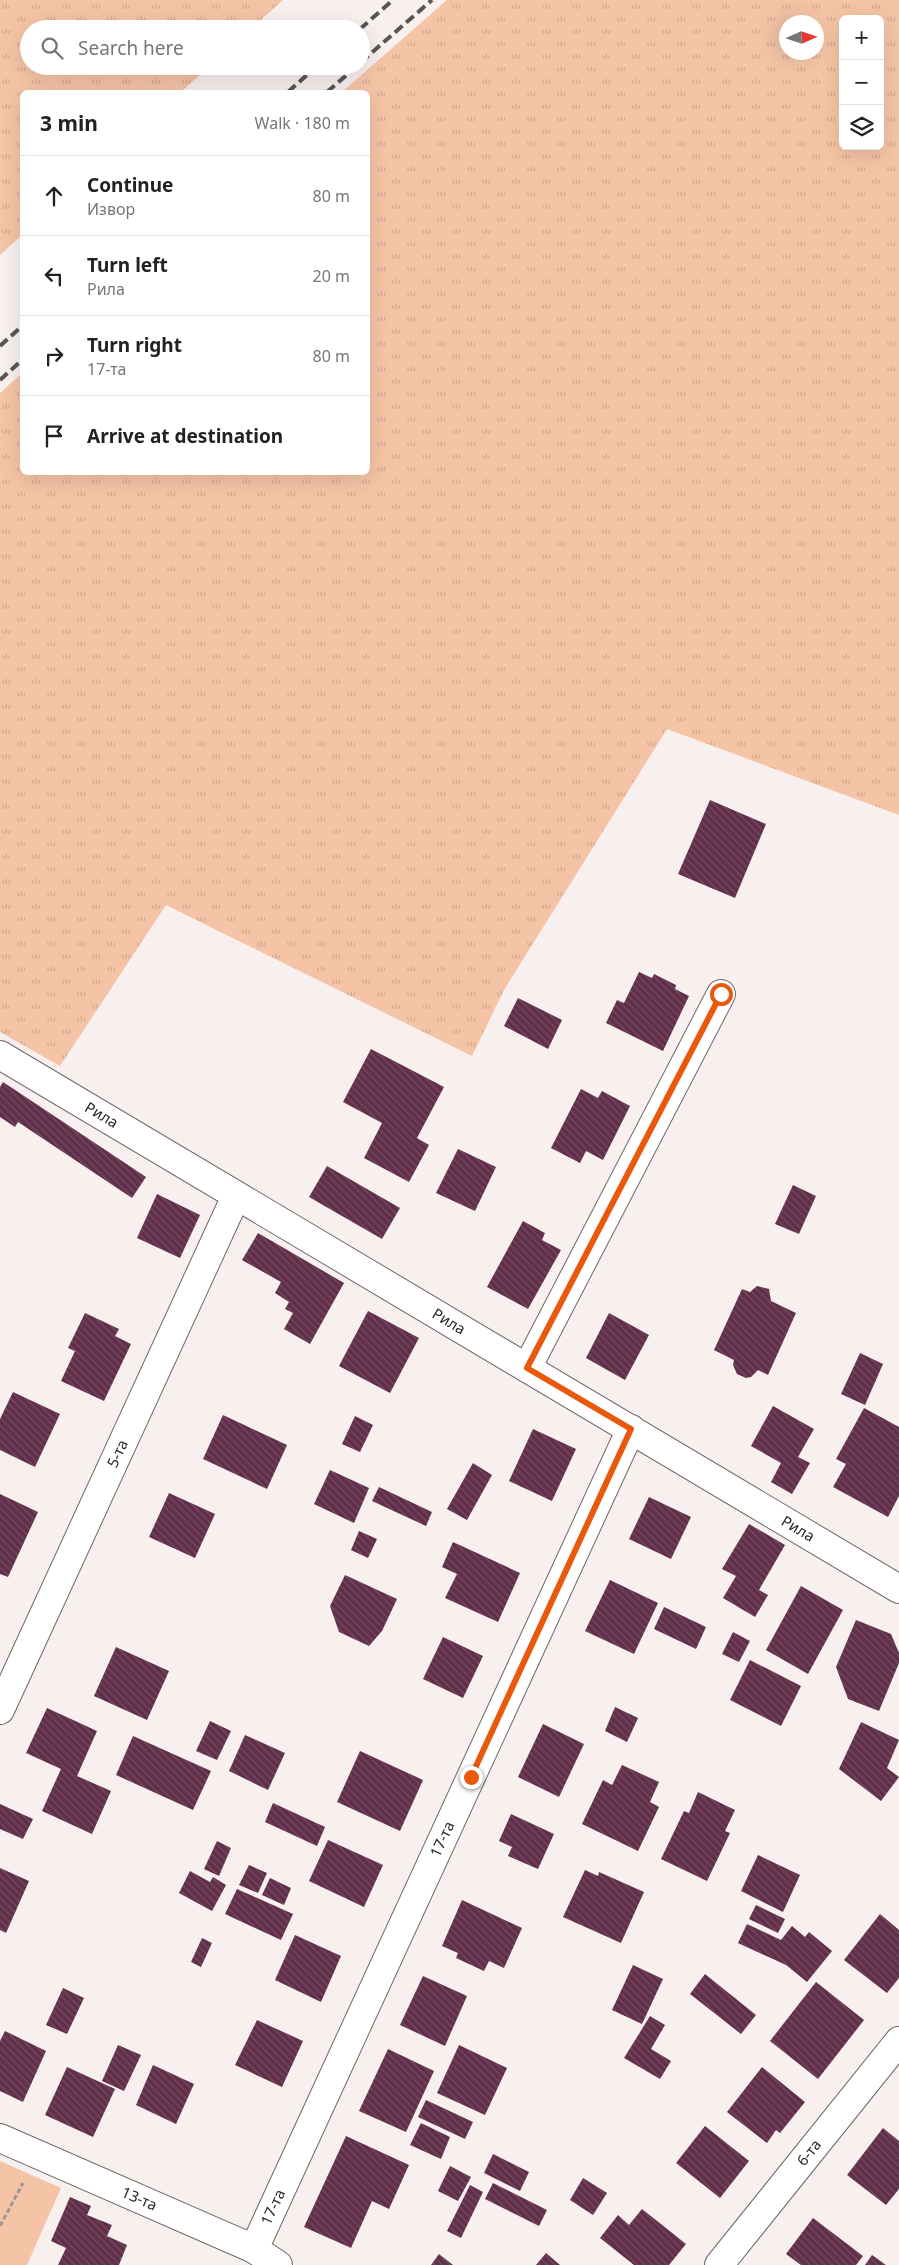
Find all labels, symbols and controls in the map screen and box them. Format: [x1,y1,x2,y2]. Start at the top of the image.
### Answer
north arrow [779,15,824,60]
map controls [839,15,884,150]
button: + [839,15,884,60]
search box [20,20,370,75]
icon: search [38,34,66,62]
text: Search here [78,35,184,61]
button: − [839,60,884,105]
button: layers [839,105,884,150]
text: 3 min [40,109,98,137]
text: Walk · 180 m [255,112,350,134]
text: Continue [87,172,173,198]
icon: ahead [40,182,68,210]
text: 80 m [313,185,350,207]
text: Извор [87,198,135,220]
text: Turn left [87,252,168,278]
icon: left [40,262,68,290]
text: 20 m [313,265,350,287]
text: Рила [87,278,125,300]
text: Turn right [87,332,182,358]
icon: right [40,342,68,370]
text: 80 m [313,345,350,367]
text: 17-та [87,358,126,380]
icon: arrive [40,422,68,450]
text: Arrive at destination [87,423,283,449]
route start [710,983,733,1006]
street label: Рила [82,1097,122,1132]
street label: Рила [429,1303,470,1338]
street label: 5-та [102,1436,132,1470]
street label: Рила [778,1510,819,1546]
route end [460,1766,483,1789]
street label: 17-та [425,1818,458,1860]
street label: 6-та [792,2135,825,2169]
street label: 13-та [119,2181,161,2215]
street label: 17-та [255,2186,289,2228]

